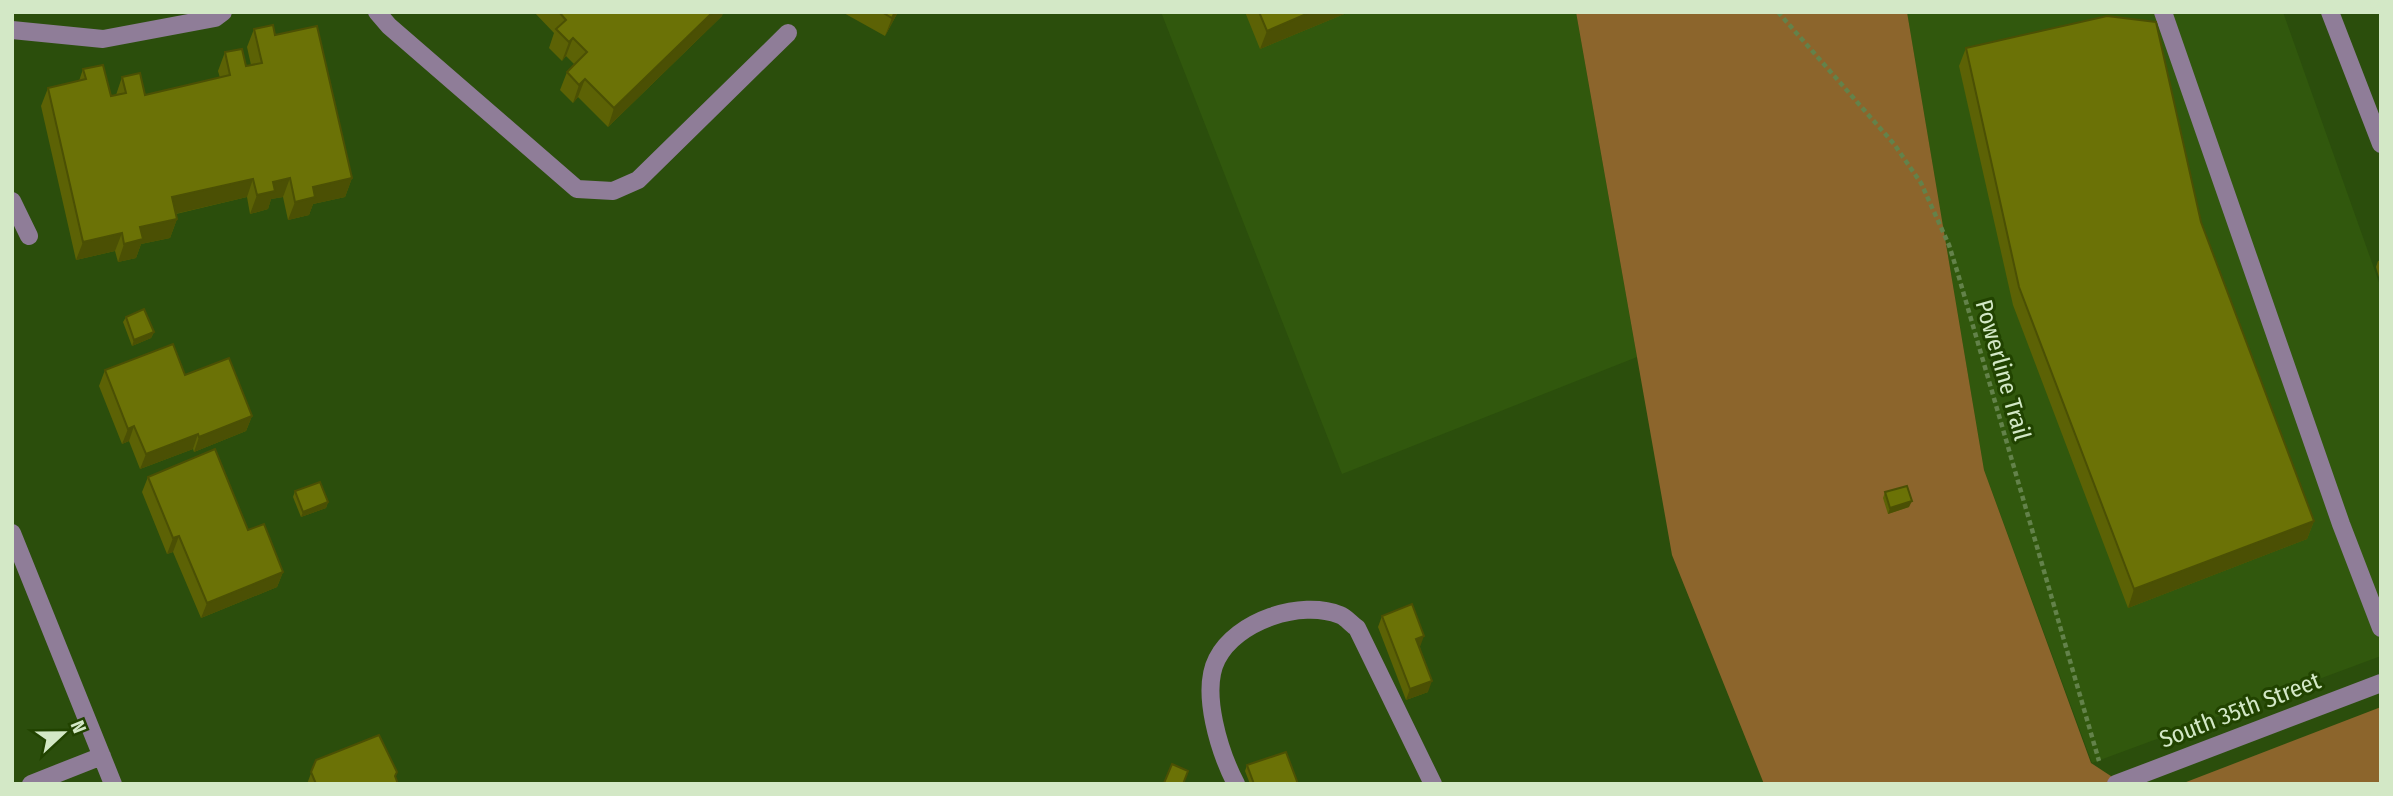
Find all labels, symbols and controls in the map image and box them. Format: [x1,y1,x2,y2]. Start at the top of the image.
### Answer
street label: Powerline Trail [1970,296,2036,444]
street label: South 35th Street [2156,666,2325,754]
north arrow [28,698,98,768]
text: N [66,717,91,736]

